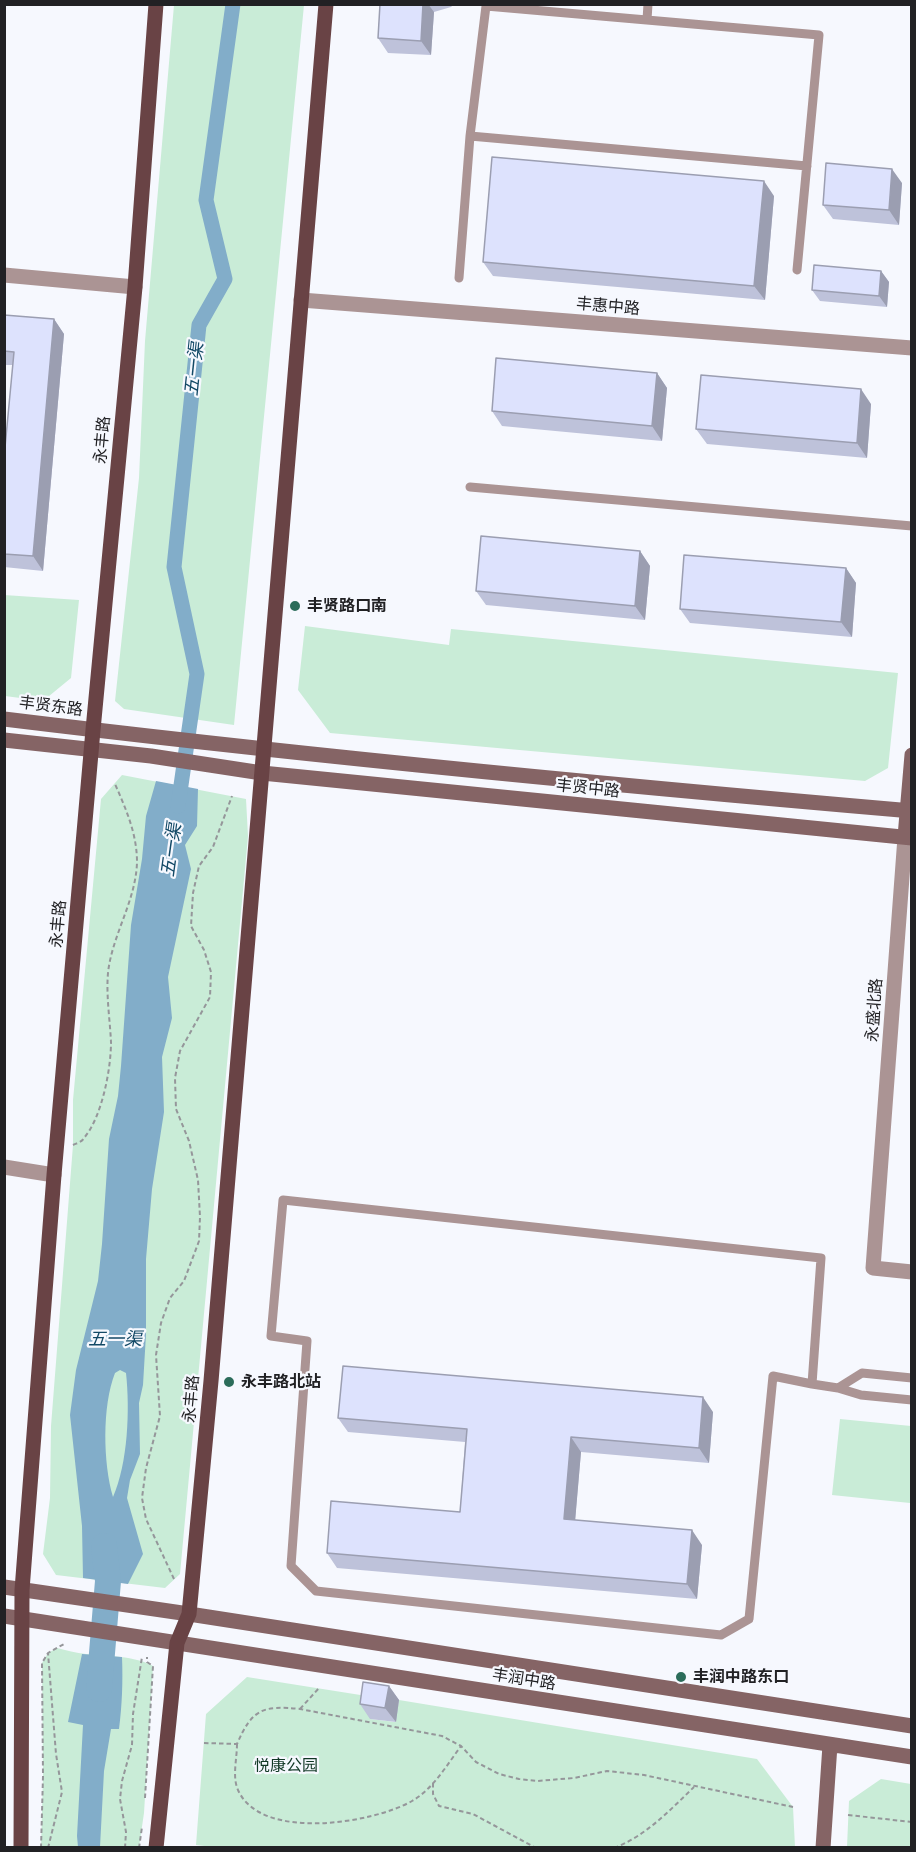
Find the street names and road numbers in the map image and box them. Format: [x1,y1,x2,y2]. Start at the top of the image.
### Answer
street label: 丰惠中路 [575,294,641,318]
street label: 永丰路 [90,415,114,465]
street label: 丰贤东路 [18,693,84,719]
street label: 丰贤中路 [555,775,621,801]
street label: 永丰路 [46,899,70,949]
street label: 永盛北路 [862,977,886,1043]
street label: 永丰路 [179,1374,203,1424]
street label: 丰润中路 [491,1665,557,1693]

